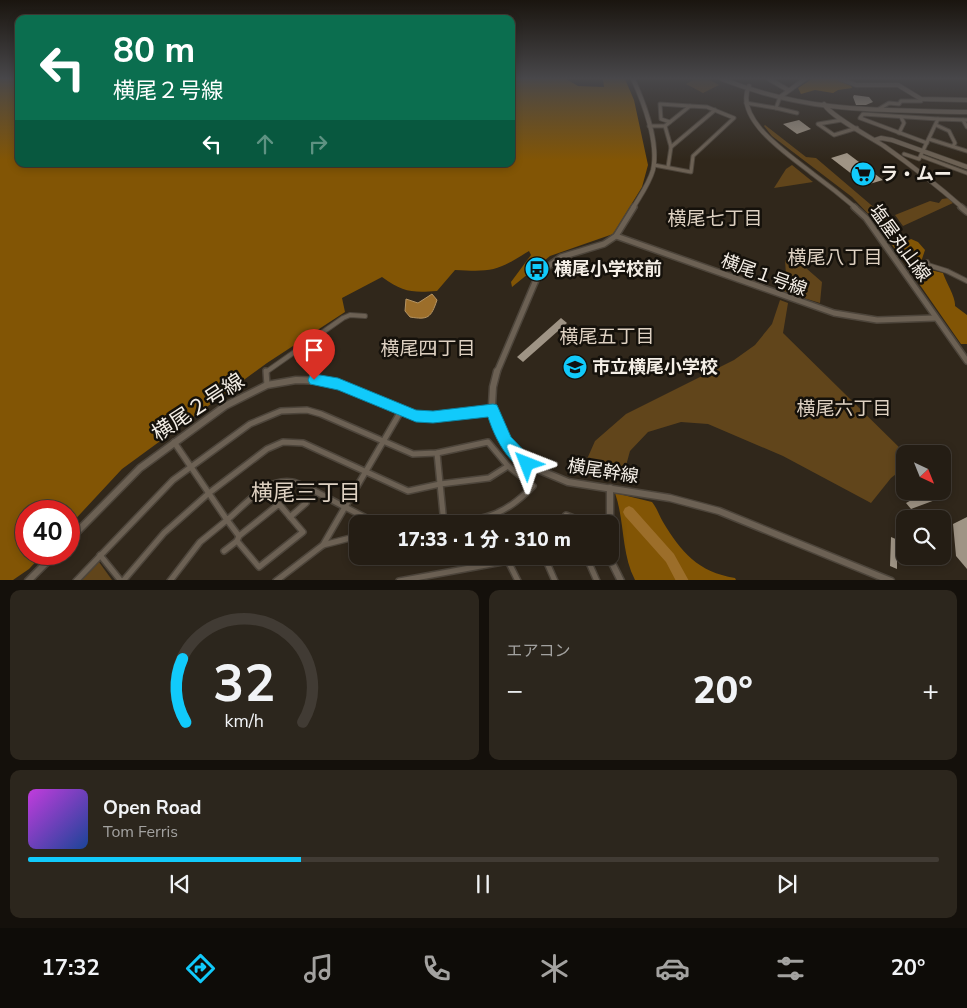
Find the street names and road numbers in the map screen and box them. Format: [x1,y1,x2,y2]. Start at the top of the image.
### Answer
street label: 塩屋丸山線 [864,200,936,286]
street label: 横尾１号線 [718,248,810,302]
street label: 横尾２号線 [146,367,250,447]
street label: 横尾幹線 [566,454,640,488]

